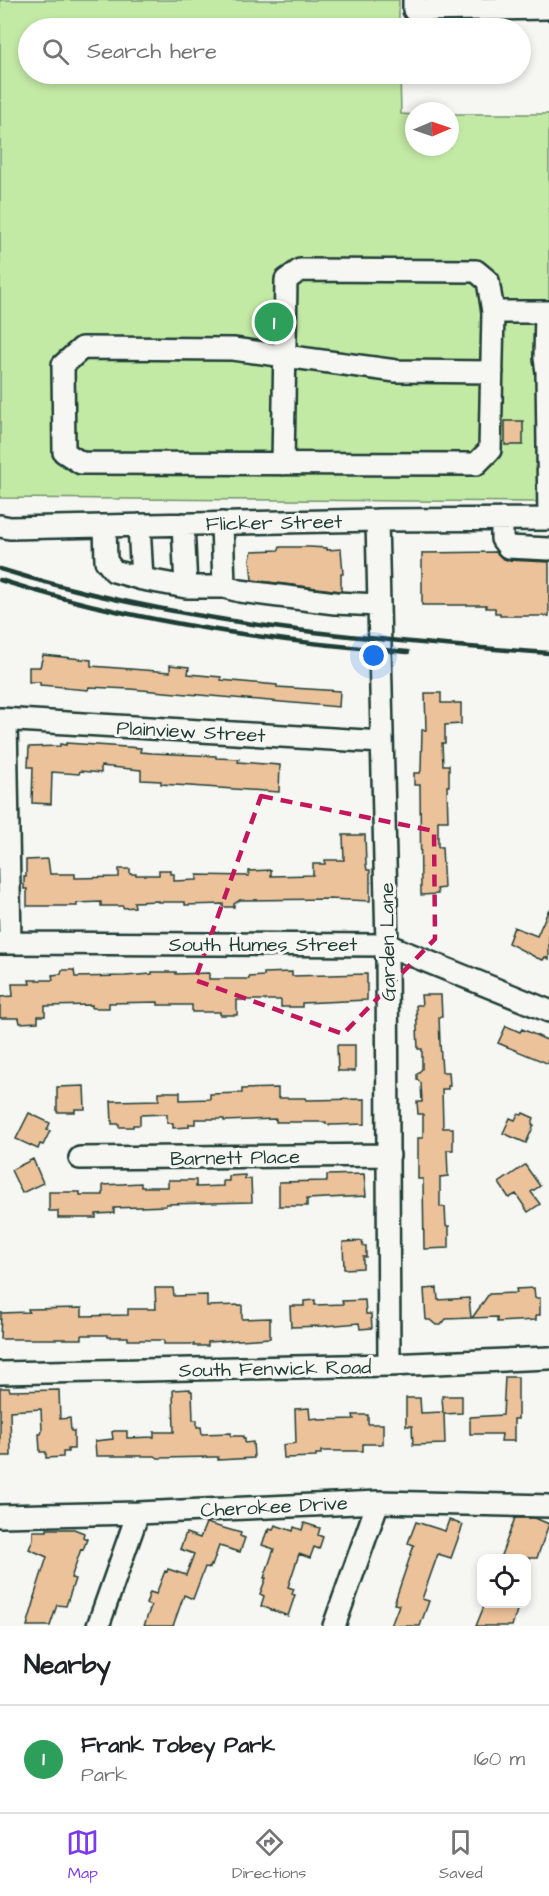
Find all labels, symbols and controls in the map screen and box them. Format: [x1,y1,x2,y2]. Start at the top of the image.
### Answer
search box [18,18,531,84]
icon: search [39,35,72,68]
text: Search here [87,36,217,67]
north arrow [405,102,459,156]
pin: 1 [254,300,294,344]
street label: Flicker Street [206,508,343,538]
your location [359,641,388,670]
street label: Plainview Street [116,714,266,750]
street label: Garden Lane [373,882,403,1002]
street label: South Humes Street [169,931,357,959]
street label: Barnett Place [170,1143,300,1173]
street label: South Fenwick Road [178,1353,372,1385]
street label: Cherokee Drive [200,1489,349,1525]
map controls [477,1554,531,1608]
button: locate [477,1554,531,1608]
text: Nearby [24,1647,111,1683]
text: Frank Tobey Park [81,1730,275,1761]
text: 1 [42,1745,45,1773]
text: 160 m [474,1745,525,1773]
text: Park [81,1761,127,1789]
tab: Map [66,1826,99,1884]
tab: Directions [232,1826,306,1884]
tab: Saved [439,1826,483,1884]

